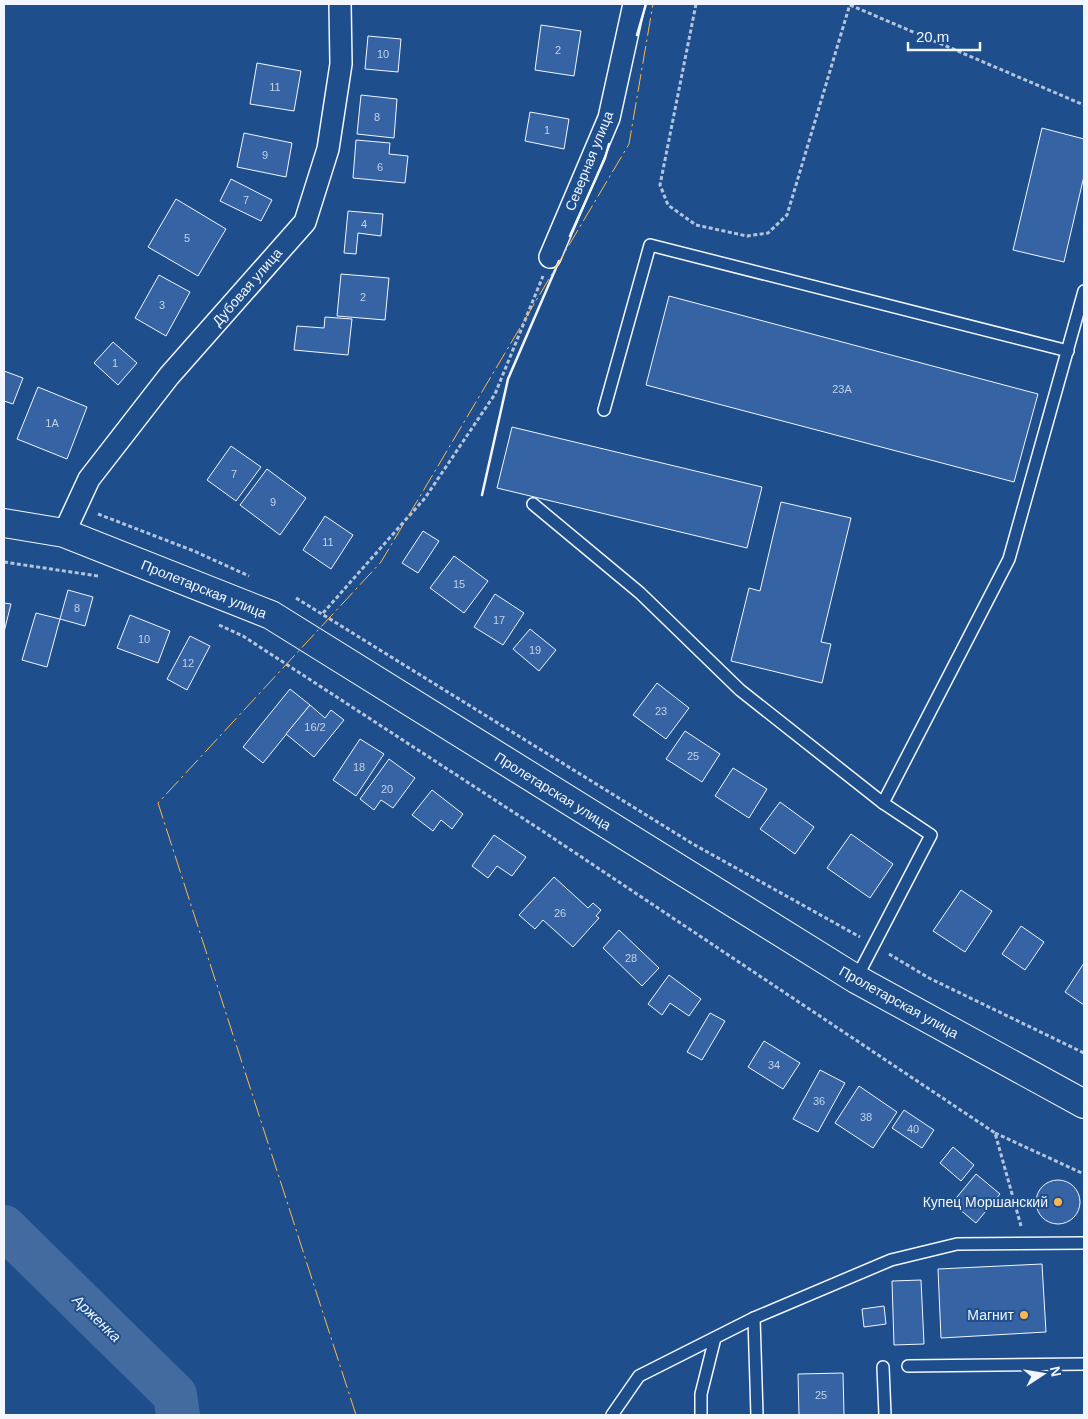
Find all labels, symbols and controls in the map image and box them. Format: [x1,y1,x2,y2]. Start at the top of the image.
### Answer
scale bar [908,20,980,52]
text: 20 m [916,28,949,45]
house number: 2 [555,44,561,56]
house number: 10 [377,48,389,60]
house number: 11 [269,81,281,93]
street label: Северная улица [562,109,616,213]
house number: 8 [374,111,380,123]
house number: 1 [544,124,550,136]
house number: 9 [262,149,268,161]
house number: 6 [377,161,383,173]
house number: 7 [243,194,249,206]
house number: 4 [361,218,367,230]
house number: 5 [184,232,190,244]
street label: Дубовая улица [209,245,285,329]
house number: 2 [360,291,366,303]
house number: 3 [159,299,165,311]
house number: 1 [112,357,118,369]
house number: 23А [832,383,852,395]
house number: 1А [45,417,59,429]
house number: 7 [231,468,237,480]
house number: 9 [270,496,276,508]
house number: 11 [322,536,334,548]
street label: Пролетарская улица [139,557,269,622]
house number: 15 [453,578,465,590]
house number: 8 [74,602,80,614]
house number: 17 [493,614,505,626]
house number: 10 [138,633,150,645]
house number: 19 [529,644,541,656]
house number: 12 [182,657,194,669]
house number: 23 [655,705,667,717]
house number: 16/2 [304,721,326,733]
street label: Пролетарская улица [492,749,614,833]
house number: 25 [687,750,699,762]
house number: 18 [353,761,365,773]
house number: 20 [381,783,393,795]
house number: 26 [554,907,566,919]
house number: 28 [625,952,637,964]
street label: Пролетарская улица [837,963,962,1042]
house number: 34 [768,1059,780,1071]
house number: 36 [813,1095,825,1107]
house number: 38 [860,1111,872,1123]
house number: 40 [907,1123,919,1135]
place label: Купец Моршанский [923,1194,1048,1210]
marker: Купец Моршанский [1052,1196,1064,1208]
water label: Арженка [69,1290,125,1345]
place label: Магнит [967,1307,1015,1323]
marker: Магнит [1018,1309,1030,1321]
north arrow [1018,1349,1068,1399]
text: N [1047,1365,1065,1378]
house number: 25 [815,1389,827,1401]

